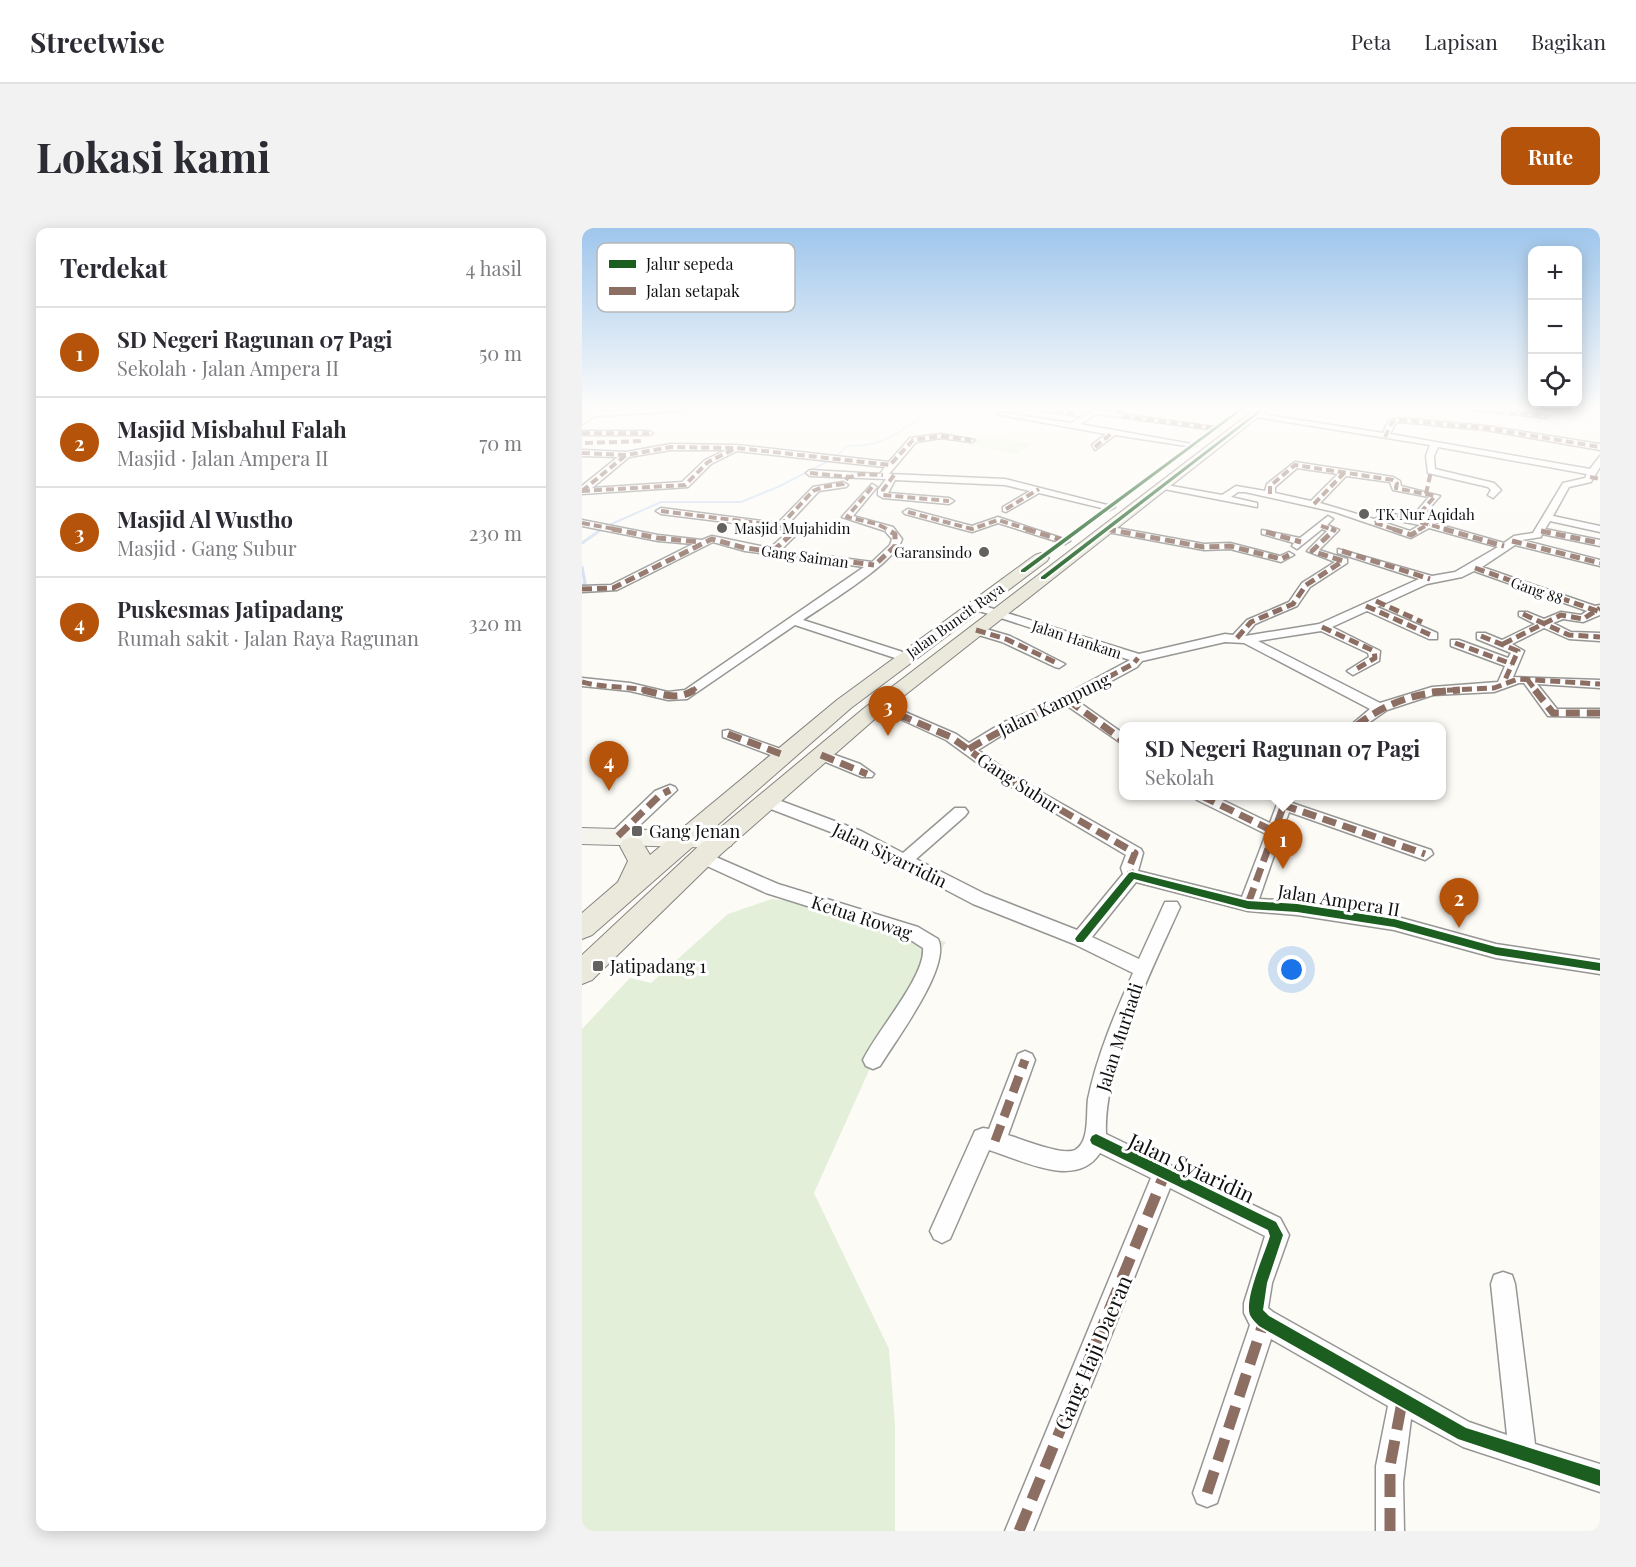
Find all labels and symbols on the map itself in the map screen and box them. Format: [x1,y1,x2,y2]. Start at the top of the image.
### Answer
legend [597,243,795,312]
text: Jalur sepeda [645,253,733,274]
text: Jalan setapak [645,280,740,301]
place label: TK Nur Aqidah [1376,504,1475,524]
marker: TK Nur Aqidah [1357,507,1371,521]
place label: Masjid Mujahidin [734,518,850,538]
marker: Masjid Mujahidin [715,521,729,535]
street label: Gang Saiman [760,540,850,572]
place label: Garansindo [894,542,972,562]
marker: Garansindo [977,545,991,559]
street label: Gang 88 [1508,572,1566,608]
street label: Jalan Buncit Raya [901,578,1008,663]
street label: Jalan Hankam [1029,615,1125,663]
street label: Jalan Kampung [993,666,1114,742]
pin: 3 [868,686,908,736]
pin: 4 [590,742,628,791]
street label: Gang Subur [973,747,1065,819]
street label: Jalan Siyarridin [828,816,951,893]
place label: Gang Jenan [649,819,740,843]
pin: 1 [1264,820,1302,869]
marker: Gang Jenan [630,824,644,838]
street label: Jalan Ampera II [1275,878,1402,922]
pin: 2 [1440,878,1478,928]
street label: Ketua Rowag [809,889,916,945]
place label: Jatipadang 1 [609,954,706,978]
your location [1277,955,1306,984]
marker: Jatipadang 1 [591,959,605,973]
street label: Jalan Murhadi [1090,980,1148,1095]
street label: Jalan Syiaridin [1124,1125,1260,1209]
street label: Gang Haji Daeran [1047,1270,1137,1434]

